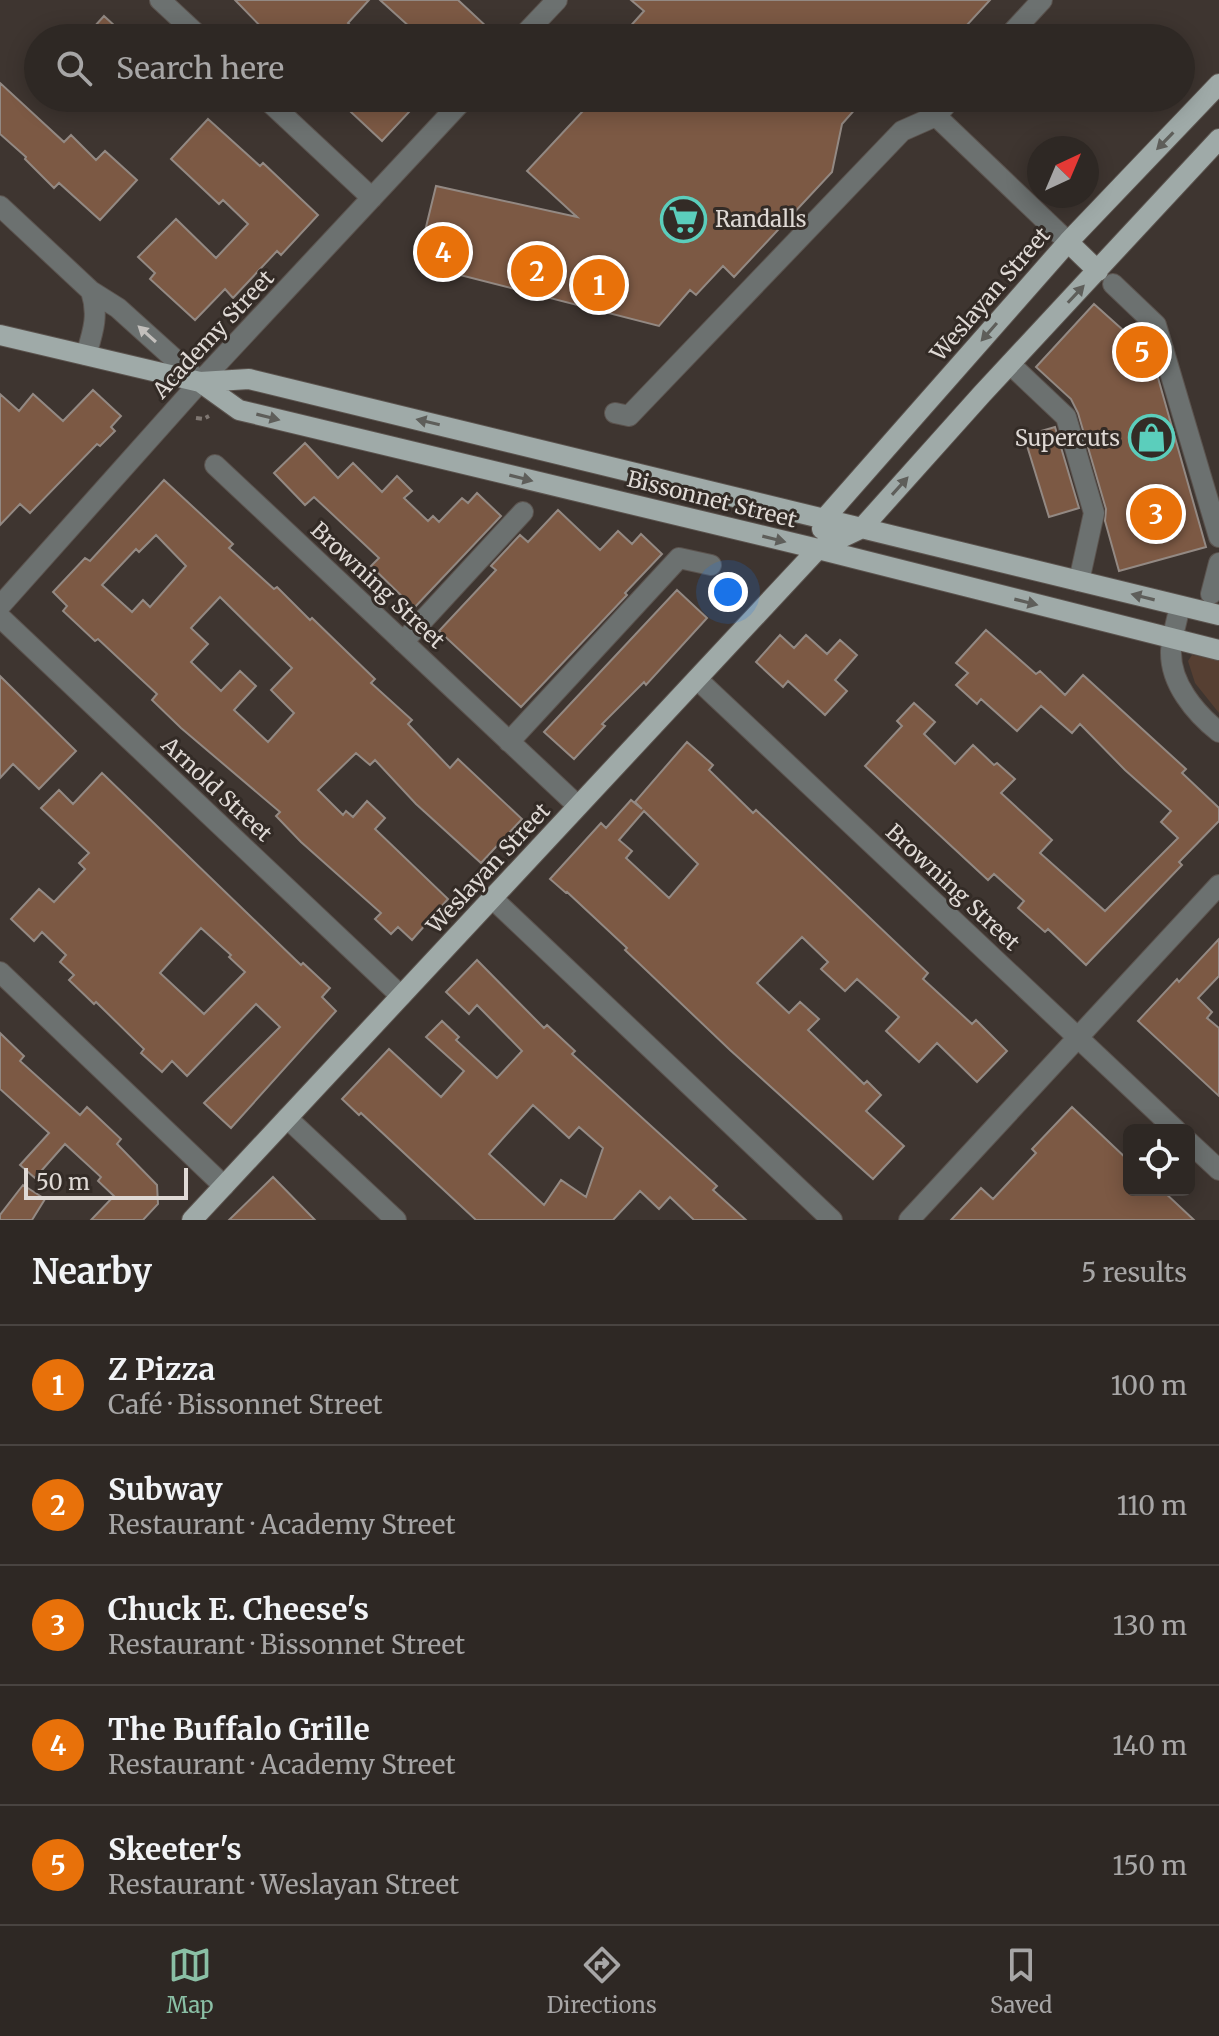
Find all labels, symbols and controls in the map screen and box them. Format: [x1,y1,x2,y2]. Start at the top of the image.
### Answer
search box [24,24,1195,112]
icon: search [52,46,96,90]
text: Search here [116,49,284,87]
one-way arrow [1157,131,1175,150]
north arrow [1027,136,1099,208]
supermarket icon: Randalls [660,195,708,243]
place label: Randalls [715,205,807,233]
street label: Weslayan Street [923,221,1056,368]
pin: 4 [417,222,469,282]
pin: 2 [511,241,563,301]
pin: 1 [573,255,625,315]
street label: Academy Street [146,264,280,405]
one-way arrow [1066,285,1085,304]
one-way arrow [981,321,998,341]
pin: 5 [1116,322,1168,382]
one-way arrow [138,326,157,344]
one-way arrow [256,411,281,424]
shop icon: Supercuts [1127,414,1175,462]
one-way arrow [416,415,441,427]
place label: Supercuts [1015,424,1120,452]
street label: Bissonnet Street [624,464,800,534]
one-way arrow [509,472,534,485]
one-way arrow [891,476,908,496]
pin: 3 [1130,484,1182,544]
street label: Browning Street [305,516,451,655]
one-way arrow [762,533,787,545]
your location [708,572,748,612]
one-way arrow [1131,590,1156,602]
one-way arrow [1014,596,1039,608]
street label: Arnold Street [155,730,278,848]
street label: Weslayan Street [420,797,556,940]
street label: Browning Street [880,818,1026,957]
map controls [1123,1124,1195,1196]
button: locate [1123,1124,1195,1196]
scale bar [24,1164,188,1200]
text: 50 m [36,1168,90,1196]
text: Nearby [32,1251,152,1293]
text: 5 results [1081,1256,1187,1289]
text: Z Pizza [108,1350,215,1388]
text: 1 [52,1369,64,1402]
text: 100 m [1111,1369,1187,1402]
text: Café · Bissonnet Street [108,1388,383,1421]
text: Subway [108,1470,223,1508]
text: 2 [50,1489,66,1522]
text: 110 m [1117,1489,1187,1522]
text: Restaurant · Academy Street [108,1508,456,1541]
text: Chuck E. Cheese's [108,1590,369,1628]
text: 3 [51,1609,65,1642]
text: 130 m [1113,1609,1187,1642]
text: Restaurant · Bissonnet Street [108,1628,465,1661]
text: The Buffalo Grille [108,1710,370,1748]
text: 4 [50,1729,66,1762]
text: 140 m [1112,1729,1187,1762]
text: Restaurant · Academy Street [108,1748,456,1781]
text: Skeeter's [108,1830,242,1868]
text: 5 [50,1849,66,1882]
text: 150 m [1113,1849,1187,1882]
text: Restaurant · Weslayan Street [108,1868,459,1901]
tab: Map [167,1943,214,2019]
tab: Directions [547,1943,657,2019]
tab: Saved [990,1943,1052,2019]

